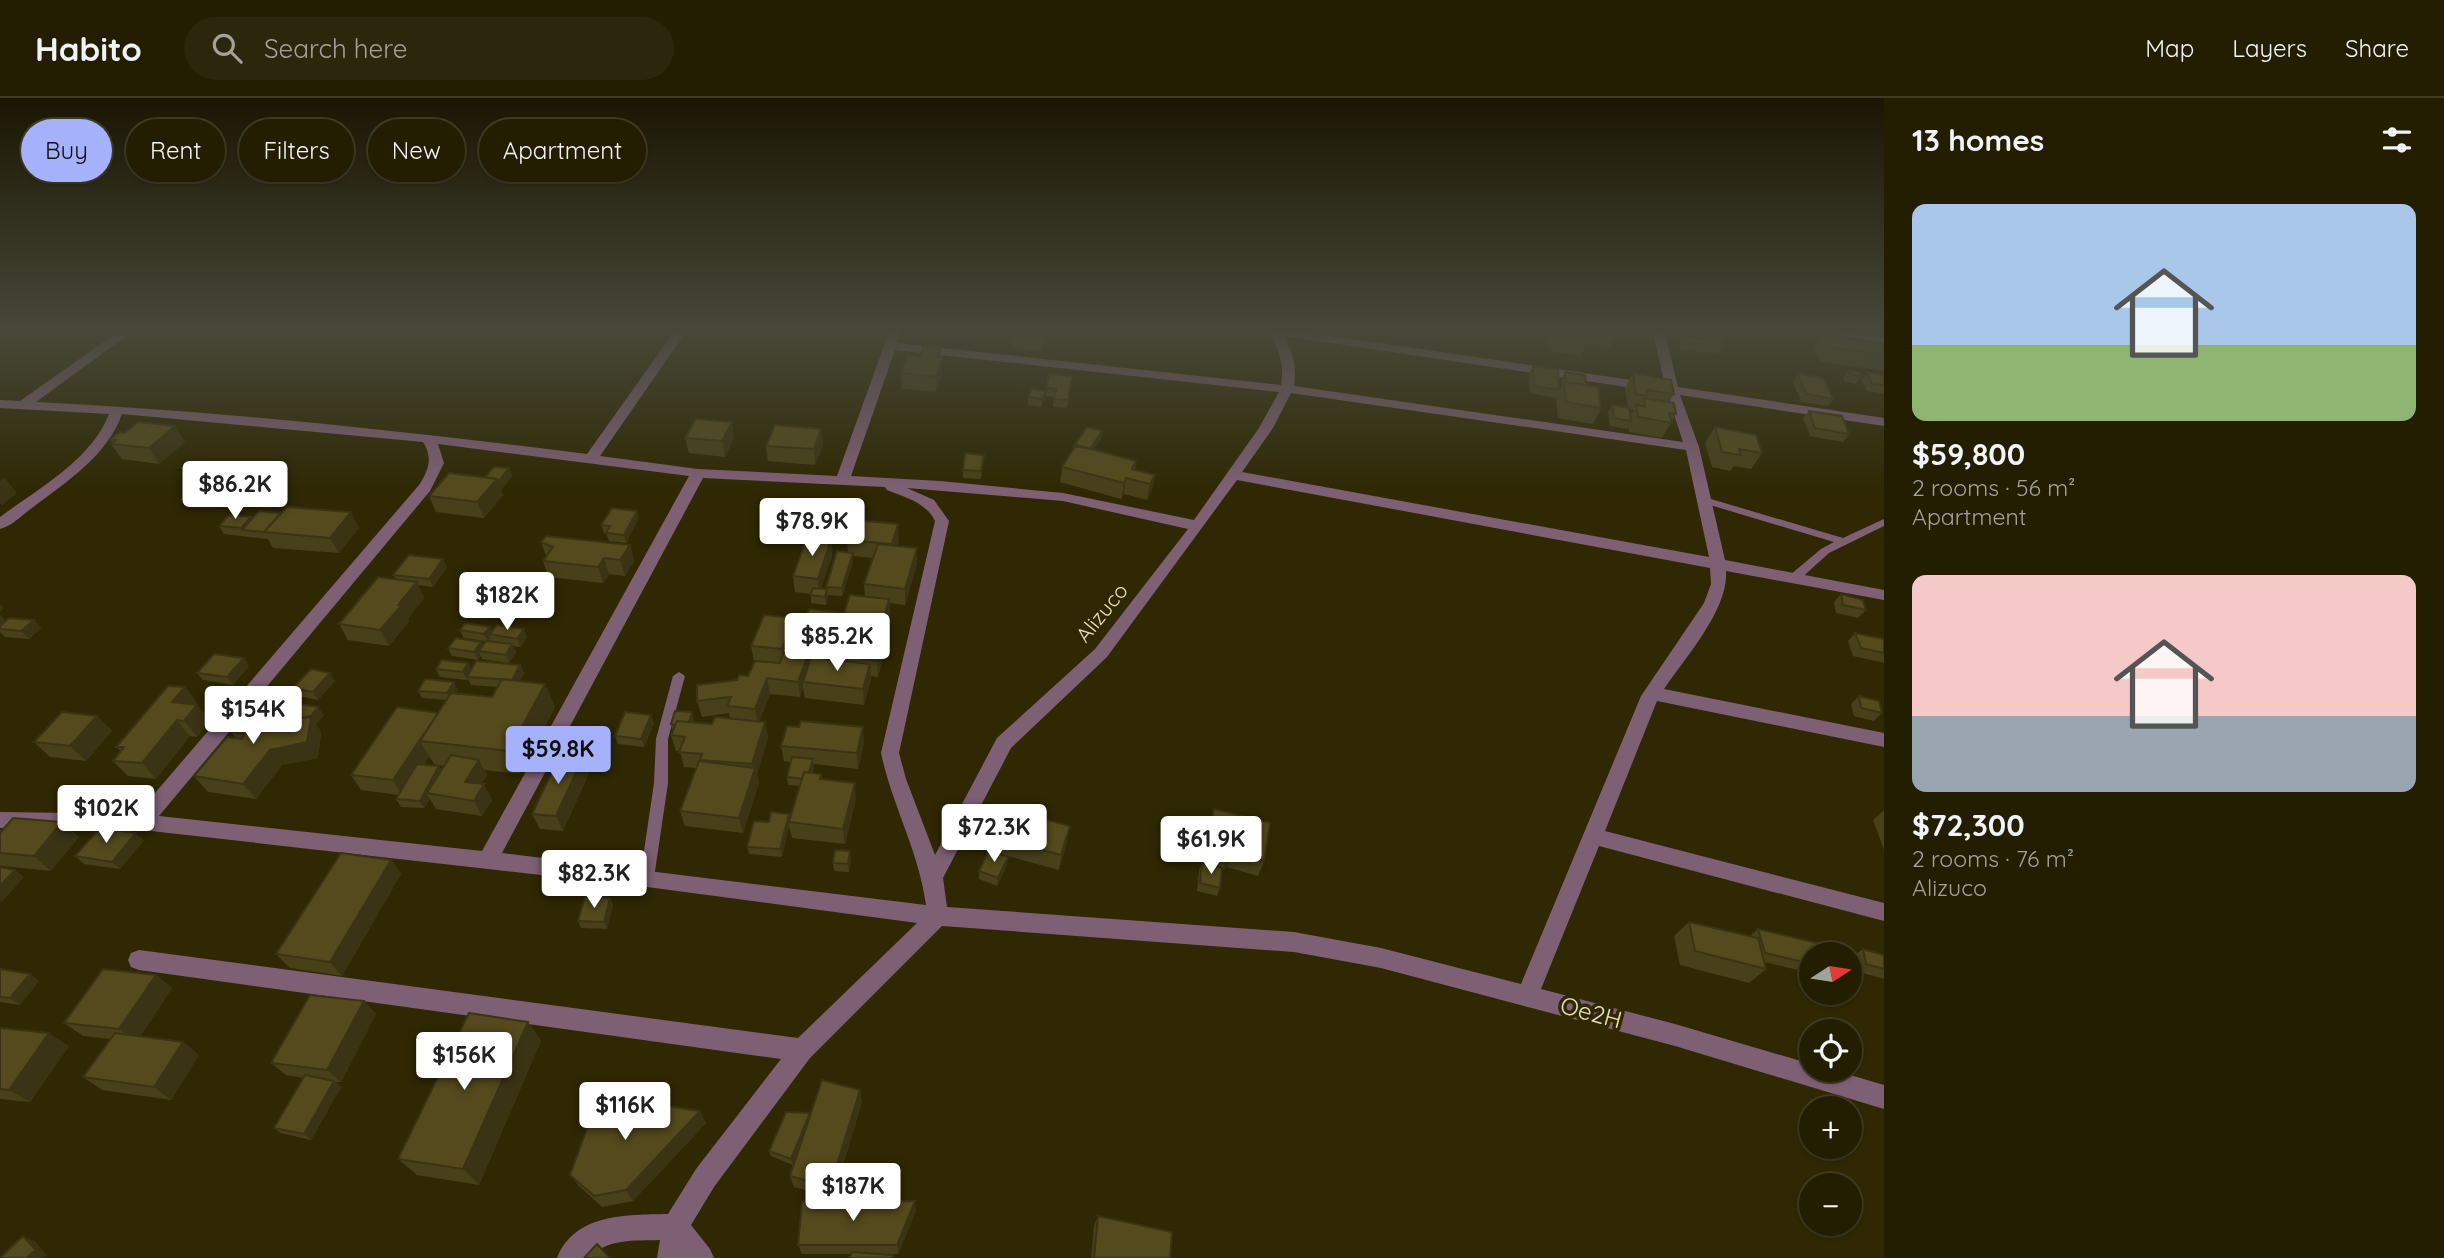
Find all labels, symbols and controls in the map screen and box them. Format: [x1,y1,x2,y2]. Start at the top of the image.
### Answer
search box [184,17,674,80]
text: Habito [35,28,142,69]
icon: search [208,29,246,67]
text: Search here [264,32,407,65]
text: Map [2145,33,2194,63]
text: Layers [2232,33,2307,63]
text: Share [2345,33,2409,63]
chip: Buy [21,119,112,182]
chip: Rent [126,119,225,182]
chip: Filters [239,119,354,182]
chip: New [368,119,465,182]
chip: Apartment [479,119,646,182]
text: 13 homes [1912,121,2044,159]
icon: filters [2378,121,2416,159]
icon: home [2101,250,2227,376]
text: $59,800 [1912,435,2025,473]
pin: $86.2K [178,462,292,521]
text: $86.2K [199,469,271,498]
text: 2 rooms · 56 m² [1912,473,2075,502]
pin: $78.9K [755,498,869,558]
text: Apartment [1912,502,2026,531]
text: $78.9K [776,506,848,535]
pin: $182K [458,573,556,632]
street label: Alizuco [1070,578,1133,647]
text: $182K [475,580,539,609]
pin: $85.2K [780,614,894,673]
text: $85.2K [801,621,873,650]
icon: home [2101,621,2227,747]
pin: $154K [204,686,302,746]
text: $154K [221,694,285,723]
pin: $59.8K [501,726,615,786]
text: $59.8K [522,734,594,763]
pin: $102K [57,786,155,845]
text: $102K [74,793,138,822]
pin: $72.3K [937,804,1051,864]
text: $72,300 [1912,806,2025,844]
text: $72.3K [958,812,1030,841]
pin: $61.9K [1154,816,1268,876]
text: $61.9K [1177,824,1245,853]
text: 2 rooms · 76 m² [1912,844,2074,873]
pin: $82.3K [537,850,651,910]
text: $82.3K [558,858,630,887]
text: Alizuco [1912,873,1987,902]
north arrow [1799,942,1862,1004]
map controls [1799,942,1862,1236]
street label: Oe2H [1557,989,1625,1035]
button: locate [1799,1019,1862,1082]
pin: $156K [415,1032,513,1092]
text: $156K [432,1040,496,1069]
pin: $116K [576,1082,674,1142]
text: $116K [595,1090,655,1119]
button: + [1799,1096,1862,1159]
pin: $187K [804,1164,902,1223]
text: $187K [822,1171,884,1200]
button: − [1799,1173,1862,1236]

